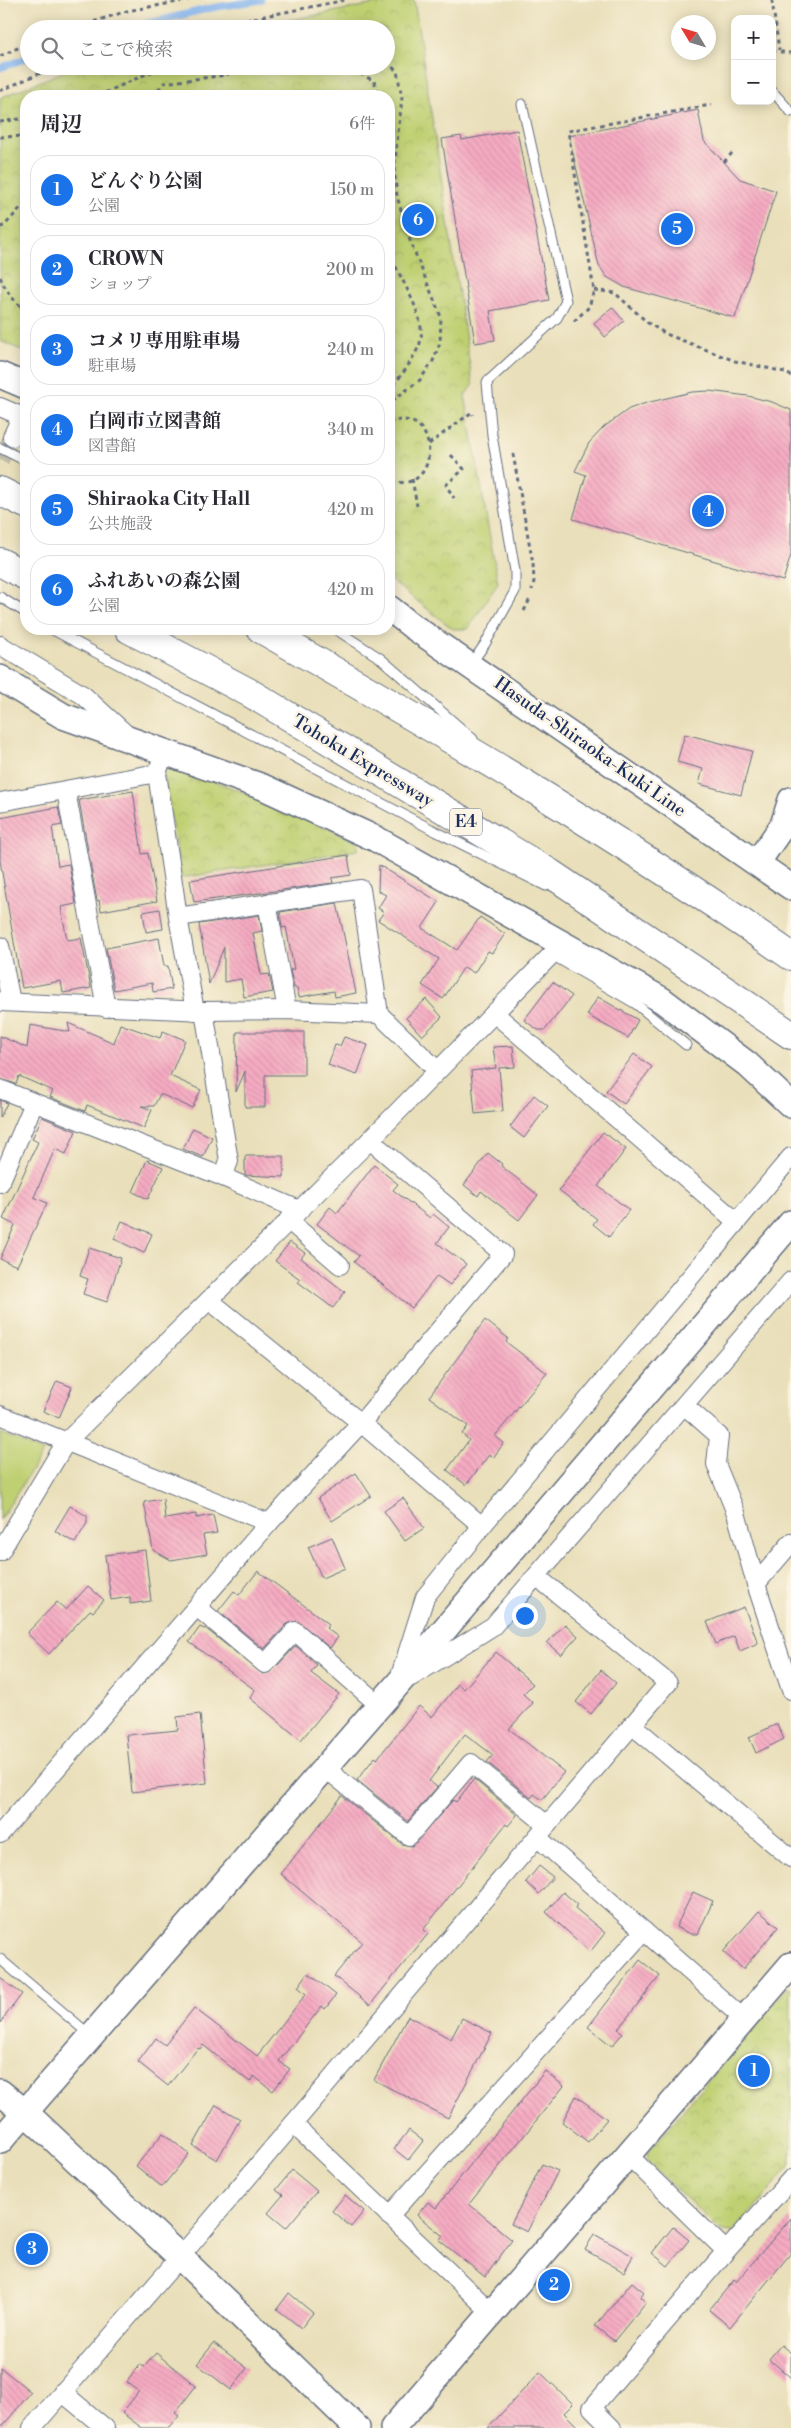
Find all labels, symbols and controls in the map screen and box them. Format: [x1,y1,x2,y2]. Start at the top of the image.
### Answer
north arrow [671,15,716,60]
map controls [731,15,776,105]
button: + [731,15,776,60]
search box [20,20,395,75]
icon: search [38,34,66,62]
text: ここで検索 [78,38,173,62]
button: − [731,60,776,105]
text: 周辺 [40,112,82,138]
text: 6件 [349,114,375,134]
text: どんぐり公園 [88,169,202,193]
text: 1 [53,180,61,200]
text: 150 m [330,180,374,200]
text: 公園 [88,196,120,216]
pin: 6 [402,201,434,239]
pin: 5 [661,210,693,248]
text: CROWN [88,247,164,271]
text: 2 [52,260,62,280]
text: 200 m [326,260,374,280]
text: ショップ [88,274,152,294]
text: コメリ専用駐車場 [88,329,240,353]
text: 3 [52,340,62,360]
text: 240 m [327,340,374,360]
text: 駐車場 [88,356,136,376]
text: 白岡市立図書館 [88,409,221,433]
text: 4 [52,420,62,440]
text: 340 m [327,420,374,440]
text: 図書館 [88,436,136,456]
text: Shiraoka City Hall [88,487,250,511]
pin: 4 [692,492,724,530]
text: 5 [52,500,62,520]
text: 420 m [327,500,374,520]
text: 公共施設 [88,514,152,534]
text: ふれあいの森公園 [88,569,240,593]
text: 6 [52,580,62,600]
text: 420 m [327,580,374,600]
text: 公園 [88,596,120,616]
street label: Hasuda-Shiraoka-Kuki Line [490,672,690,822]
street label: Tohoku Expressway [288,710,438,812]
road number: E4 [450,809,482,836]
your location [512,1603,538,1629]
pin: 1 [738,2052,770,2090]
pin: 3 [16,2230,48,2268]
pin: 2 [538,2266,570,2304]

